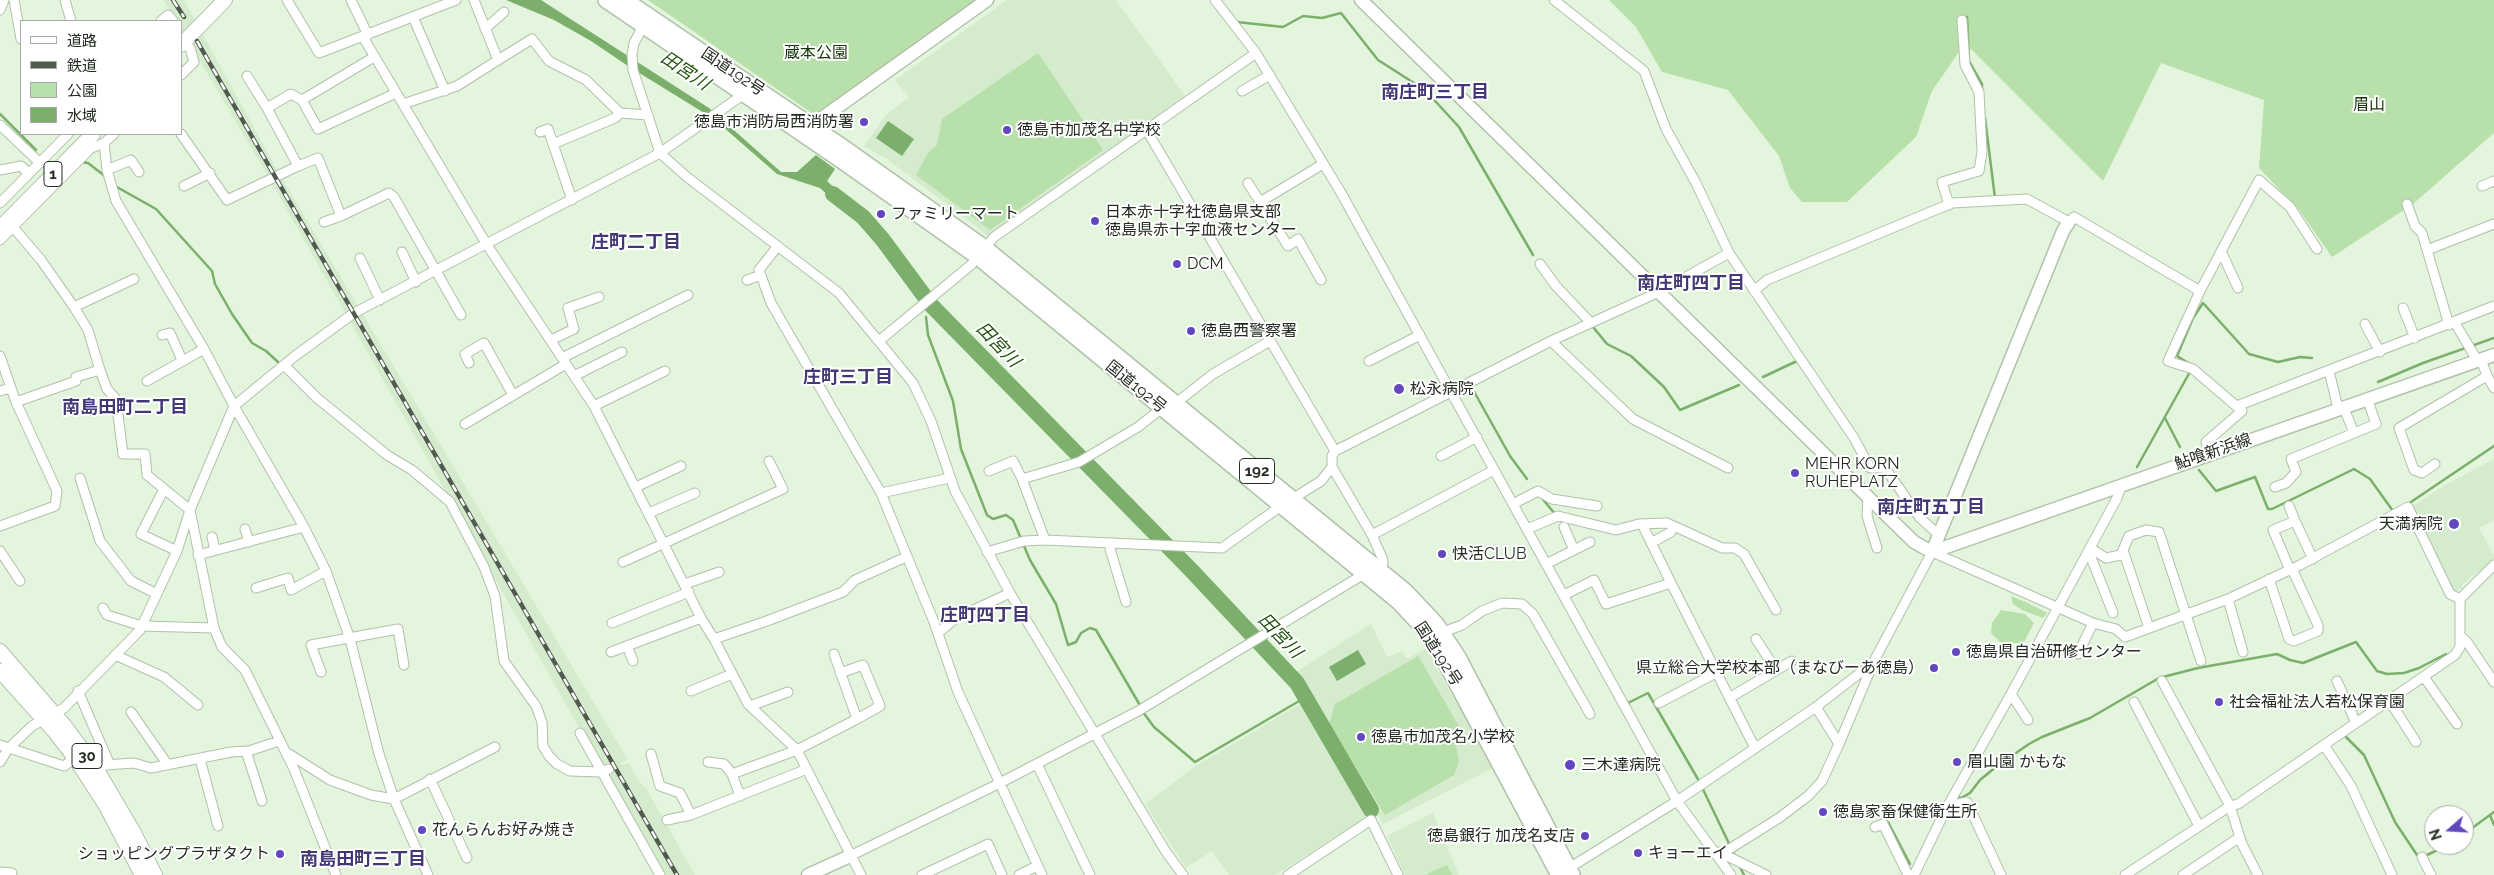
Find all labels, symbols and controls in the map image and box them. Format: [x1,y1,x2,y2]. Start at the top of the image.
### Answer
legend [20,20,182,135]
text: 道路 [67,32,97,50]
park label: 蔵本公園 [784,43,848,63]
street label: 国道192号 [698,44,768,100]
water label: 田宮川 [657,47,713,95]
text: 鉄道 [67,57,97,75]
text: 公園 [67,82,97,100]
district label: 南庄町三丁目 [1381,82,1489,104]
park label: 眉山 [2353,95,2385,115]
text: 水域 [67,107,97,125]
place label: 徳島市消防局西消防署 [694,112,854,132]
marker: 徳島市消防局西消防署 [858,116,870,128]
place label: 徳島市加茂名中学校 [1017,120,1161,140]
marker: 徳島市加茂名中学校 [1001,124,1013,136]
road number: 1 [44,162,62,186]
place label: 日本赤十字社徳島県支部 徳島県赤十字血液センター [1105,202,1297,240]
place label: ファミリーマート [891,204,1019,224]
marker: ファミリーマート [875,208,887,220]
marker: 日本赤十字社徳島県支部 徳島県赤十字血液センター [1089,215,1101,227]
district label: 庄町二丁目 [591,232,681,254]
place label: DCM [1187,254,1223,274]
marker: DCM [1171,258,1183,270]
district label: 南庄町四丁目 [1637,273,1745,295]
water label: 田宮川 [971,318,1025,372]
place label: 徳島西警察署 [1201,321,1297,341]
marker: 徳島西警察署 [1185,325,1197,337]
street label: 国道192号 [1102,357,1170,417]
district label: 庄町三丁目 [803,367,893,389]
place label: 松永病院 [1410,379,1474,399]
marker: 松永病院 [1392,382,1406,396]
district label: 南島田町二丁目 [62,397,188,419]
street label: 鮎喰新浜線 [2172,430,2254,474]
place label: MEHR KORN RUHEPLATZ [1805,454,1900,492]
road number: 192 [1240,458,1274,484]
marker: MEHR KORN RUHEPLATZ [1789,467,1801,479]
district label: 南庄町五丁目 [1877,497,1985,519]
place label: 天満病院 [2379,514,2443,534]
marker: 天満病院 [2447,517,2461,531]
place label: 快活CLUB [1452,544,1527,564]
marker: 快活CLUB [1436,548,1448,560]
district label: 庄町四丁目 [940,605,1030,627]
water label: 田宮川 [1253,609,1307,663]
street label: 国道192号 [1410,618,1466,690]
place label: 徳島県自治研修センター [1966,642,2142,662]
marker: 徳島県自治研修センター [1950,646,1962,658]
place label: 県立総合大学校本部（まなびーあ徳島） [1636,658,1924,678]
marker: 県立総合大学校本部（まなびーあ徳島） [1928,662,1940,674]
place label: 社会福祉法人若松保育園 [2229,692,2405,712]
marker: 社会福祉法人若松保育園 [2213,696,2225,708]
place label: 徳島市加茂名小学校 [1371,727,1515,747]
marker: 徳島市加茂名小学校 [1355,731,1367,743]
road number: 30 [72,744,102,768]
place label: 眉山園 かもな [1967,752,2067,772]
place label: 三木達病院 [1581,755,1661,775]
marker: 眉山園 かもな [1951,756,1963,768]
marker: 三木達病院 [1563,758,1577,772]
place label: 徳島家畜保健衛生所 [1833,802,1977,822]
north arrow [2424,805,2474,855]
marker: 徳島家畜保健衛生所 [1817,806,1829,818]
place label: 花んらんお好み焼き [432,820,576,840]
marker: 花んらんお好み焼き [416,824,428,836]
place label: 徳島銀行 加茂名支店 [1427,826,1575,846]
text: N [2426,827,2445,842]
marker: 徳島銀行 加茂名支店 [1579,830,1591,842]
place label: キョーエイ [1648,843,1728,863]
place label: ショッピングプラザタクト [78,844,270,864]
marker: キョーエイ [1632,847,1644,859]
marker: ショッピングプラザタクト [274,848,286,860]
district label: 南島田町三丁目 [300,849,426,871]

